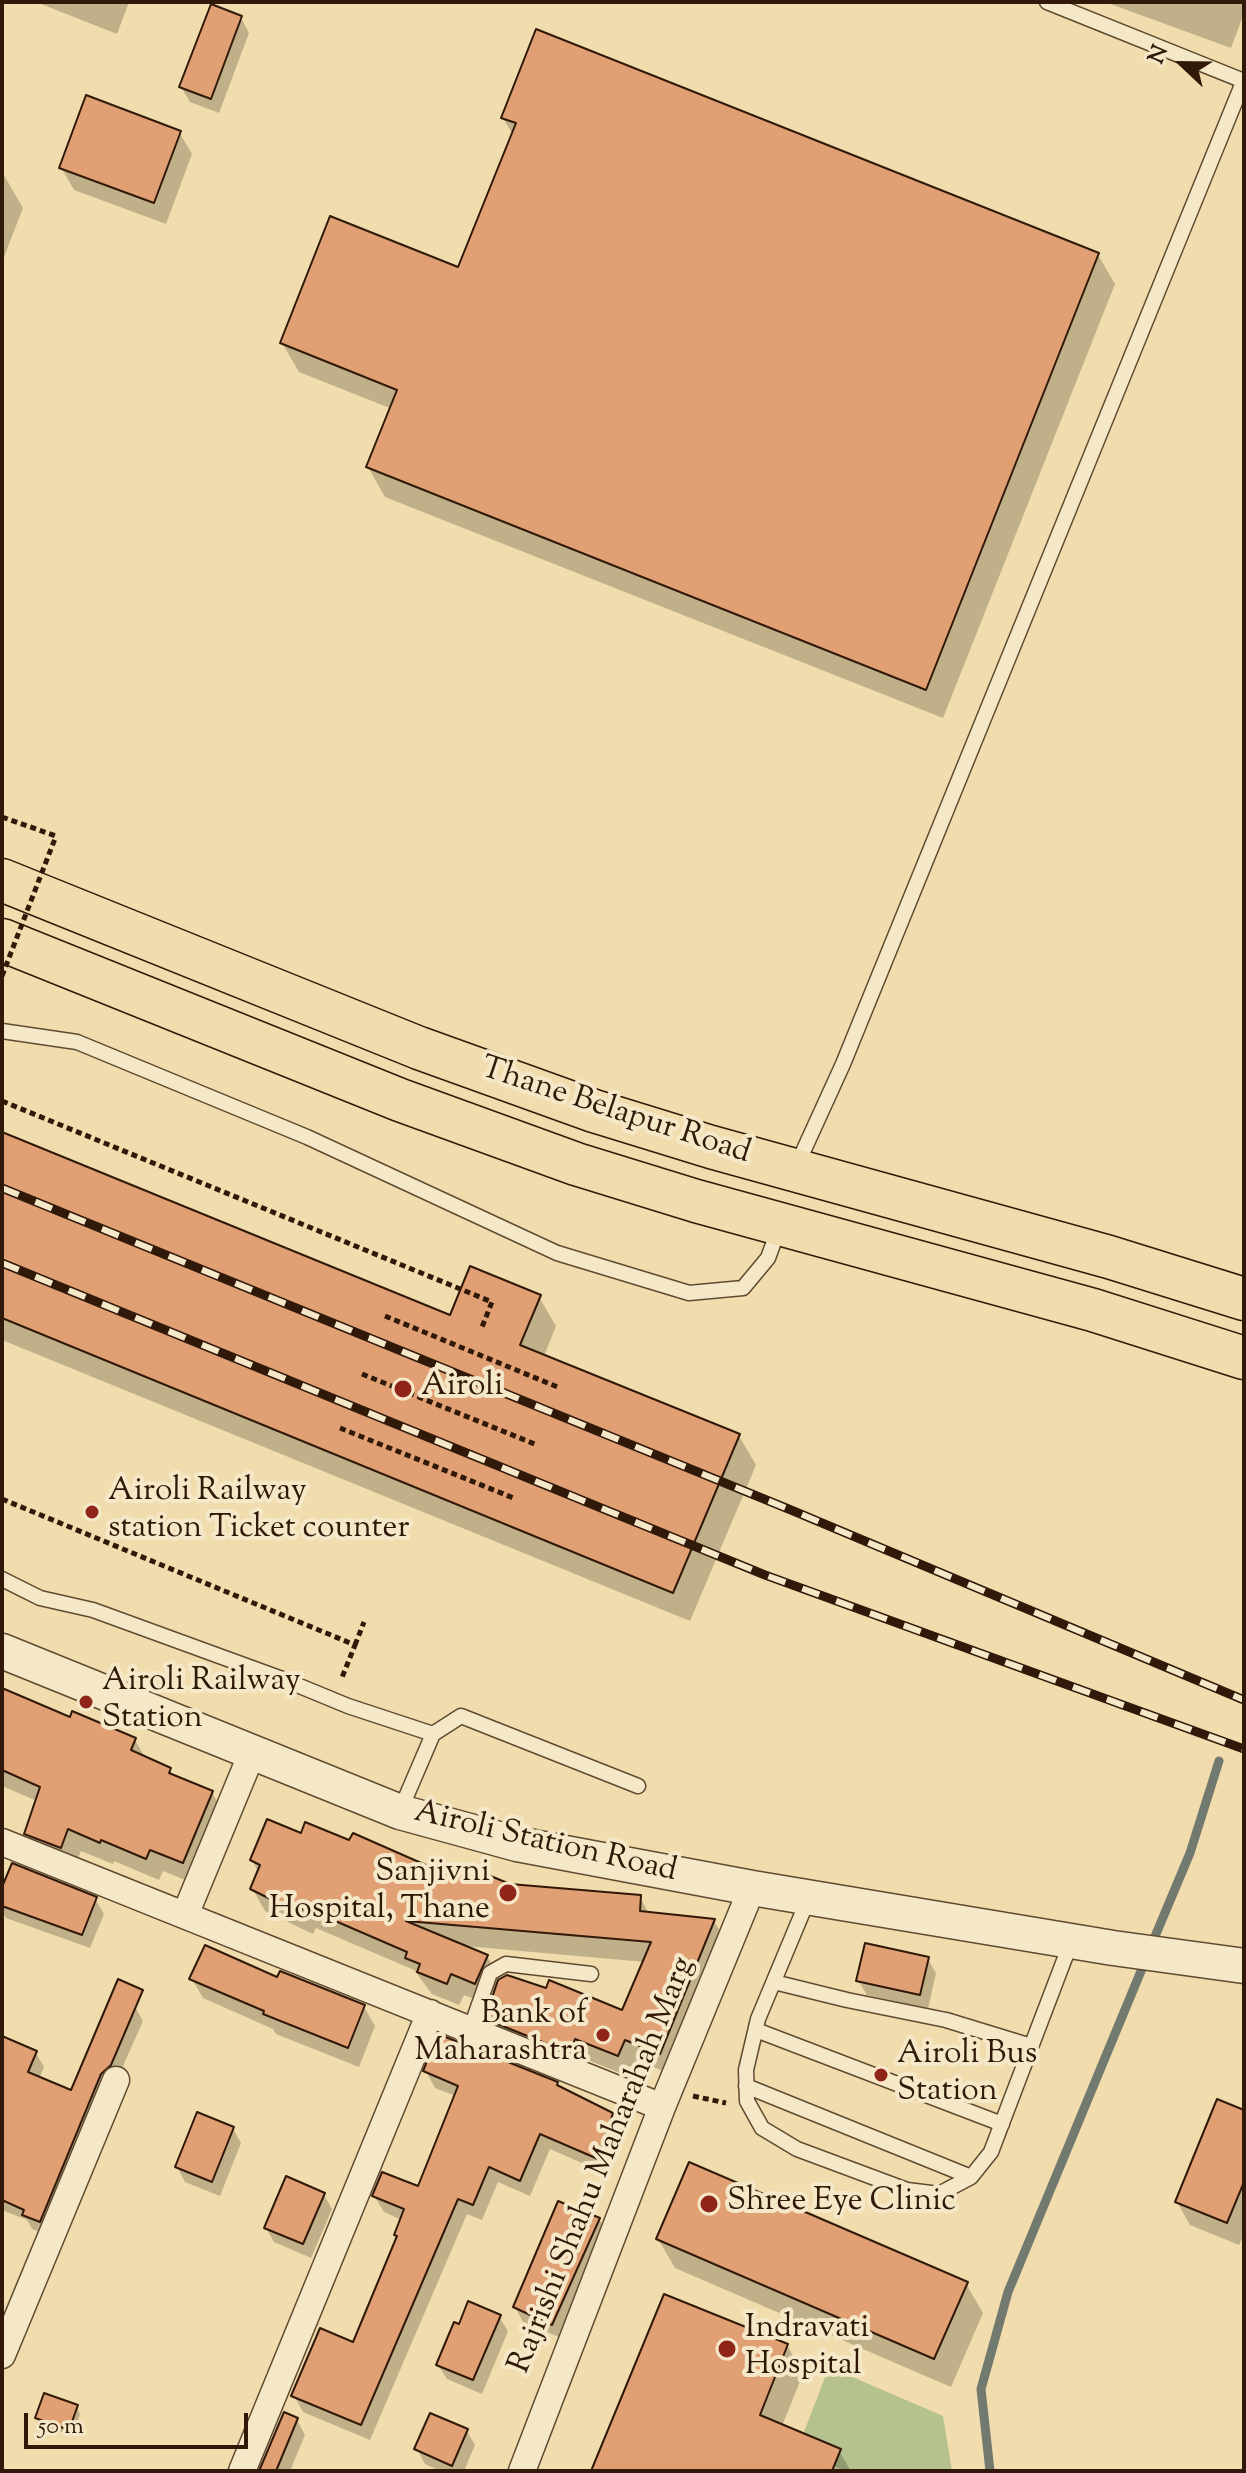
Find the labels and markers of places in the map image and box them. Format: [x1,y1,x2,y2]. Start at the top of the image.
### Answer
place label: Airoli [421,1370,503,1408]
marker: Airoli [392,1378,414,1400]
place label: Airoli Railway station Ticket counter [108,1475,409,1550]
marker: Airoli Railway station Ticket counter [83,1503,101,1521]
place label: Airoli Railway Station [102,1665,301,1740]
marker: Airoli Railway Station [77,1693,95,1711]
place label: Sanjivni Hospital, Thane [269,1856,490,1931]
marker: Sanjivni Hospital, Thane [497,1882,519,1904]
place label: Bank of Maharashtra [414,1998,587,2073]
marker: Bank of Maharashtra [594,2026,612,2044]
place label: Airoli Bus Station [897,2038,1037,2113]
marker: Airoli Bus Station [872,2066,890,2084]
place label: Shree Eye Clinic [727,2185,956,2223]
marker: Shree Eye Clinic [698,2193,720,2215]
place label: Indravati Hospital [745,2312,869,2387]
marker: Indravati Hospital [716,2338,738,2360]

